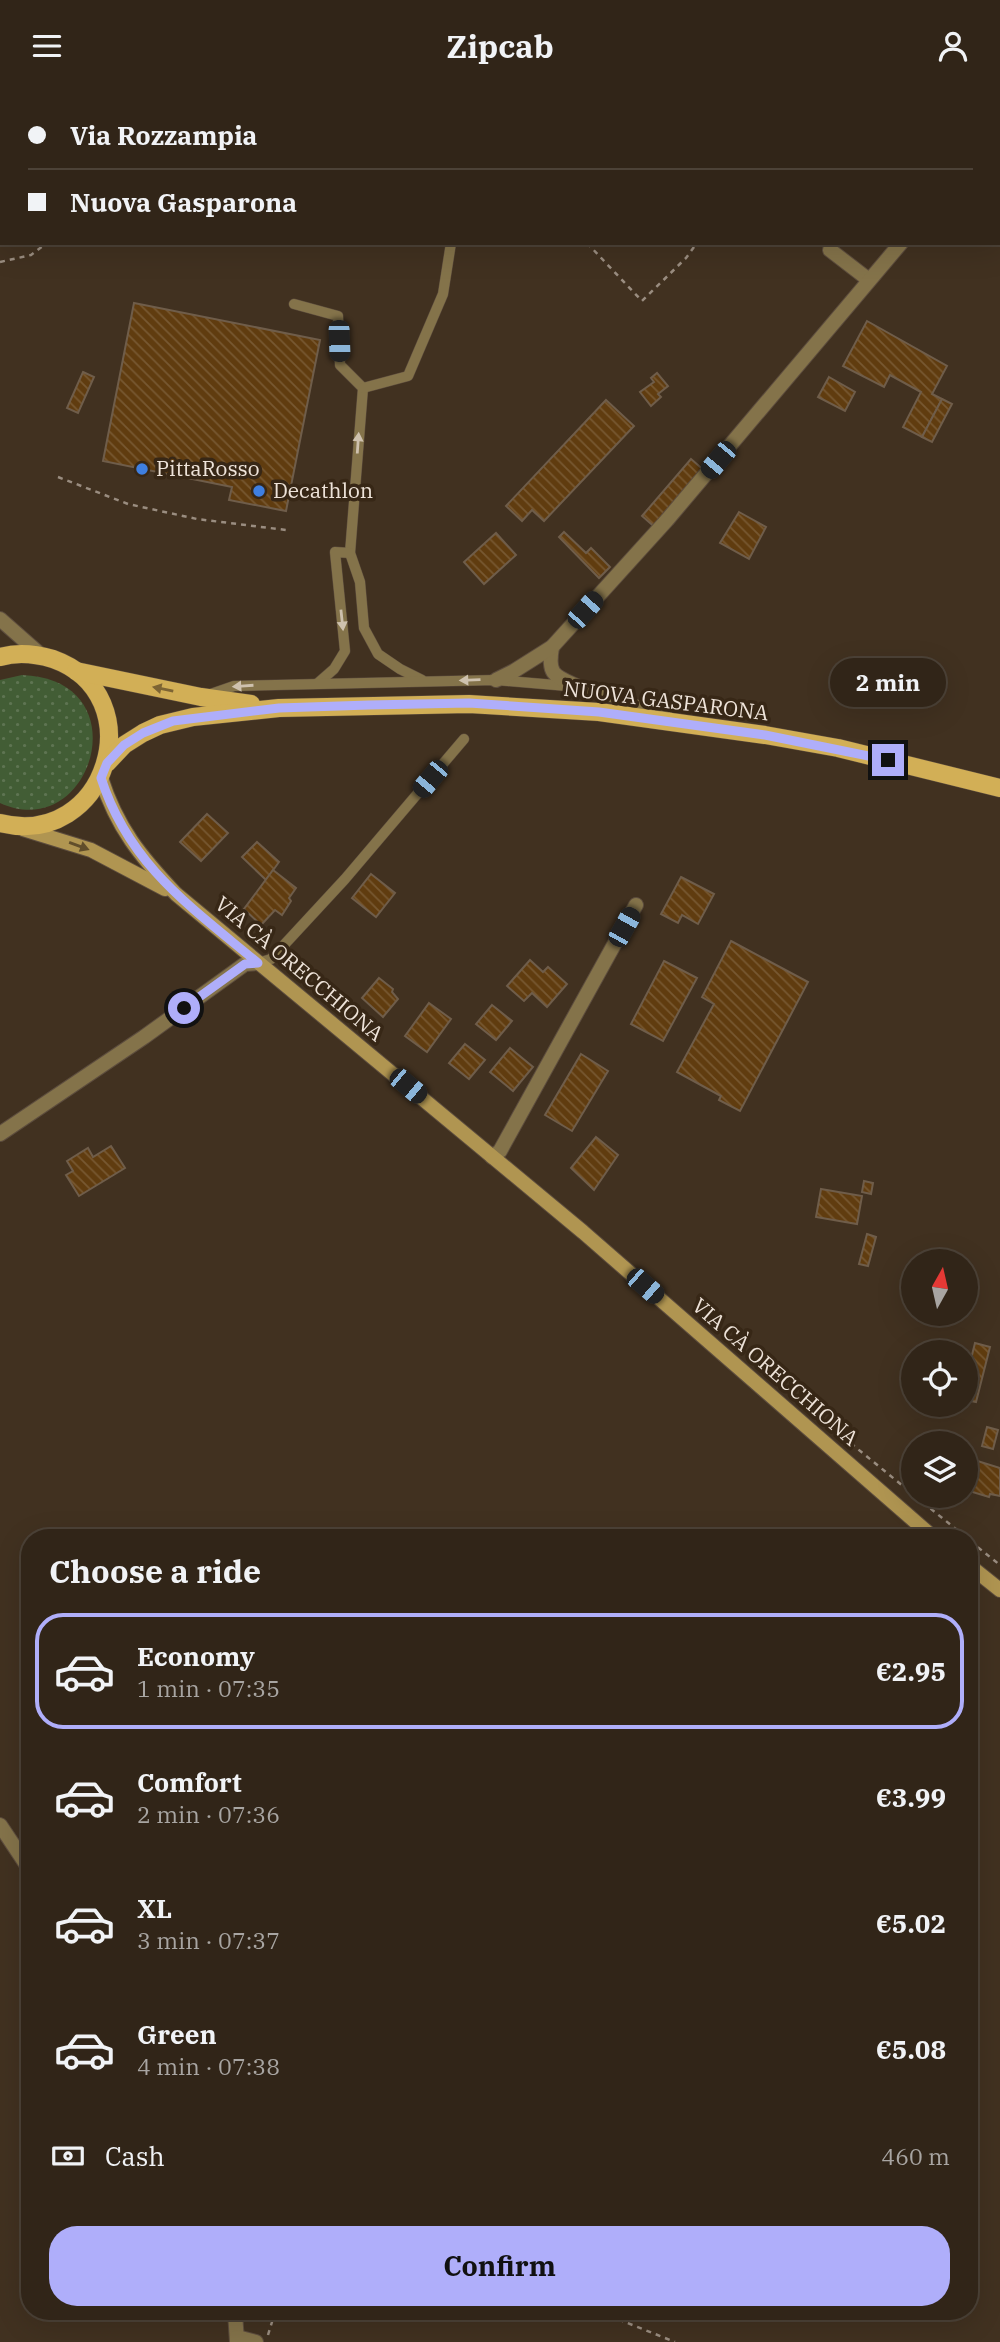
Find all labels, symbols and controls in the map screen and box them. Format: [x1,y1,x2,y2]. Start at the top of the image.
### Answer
text: Zipcab [446,25,554,67]
icon: menu [28,27,66,65]
icon: person [934,27,972,65]
text: Via Rozzampia [70,118,257,152]
text: Nuova Gasparona [70,185,297,219]
car [328,320,351,362]
one-way arrow [353,431,364,453]
car [697,437,740,483]
place label: PittaRosso [156,454,260,482]
marker: PittaRosso [134,461,150,477]
place label: Decathlon [273,476,373,504]
marker: Decathlon [251,483,267,499]
car [564,587,607,633]
one-way arrow [337,610,348,632]
callout: 2 min [830,659,946,707]
text: 2 min [856,667,920,697]
street label: NUOVA GASPARONA [562,674,771,727]
one-way arrow [459,675,481,686]
one-way arrow [232,681,254,692]
one-way arrow [152,684,174,695]
route end [872,744,904,776]
car [409,756,452,802]
one-way arrow [68,840,89,851]
street label: VIA CÀ ORECCHIONA [209,889,390,1047]
car [605,904,644,950]
route start [168,992,200,1024]
car [386,1064,431,1108]
north arrow [901,1249,978,1327]
map controls [901,1249,978,1508]
car [623,1264,668,1308]
street label: VIA CÀ ORECCHIONA [686,1291,865,1452]
button: locate [901,1340,978,1417]
button: layers [901,1431,978,1508]
text: Choose a ride [49,1550,261,1592]
text: Economy [137,1639,255,1673]
icon: car [53,1640,116,1703]
text: €2.95 [876,1654,946,1688]
text: 1 min · 07:35 [137,1673,280,1703]
text: Comfort [137,1765,242,1799]
icon: car [53,1766,116,1829]
text: €3.99 [876,1780,946,1814]
text: 2 min · 07:36 [137,1799,280,1829]
text: XL [137,1891,172,1925]
icon: car [53,1892,116,1955]
text: €5.02 [876,1906,946,1940]
text: 3 min · 07:37 [137,1925,280,1955]
text: Green [137,2017,217,2051]
icon: car [53,2018,116,2081]
text: €5.08 [876,2032,946,2066]
text: 4 min · 07:38 [137,2051,280,2081]
icon: cash [49,2137,87,2175]
text: Cash [105,2139,165,2173]
text: 460 m [881,2141,950,2171]
button: Confirm [49,2226,950,2306]

